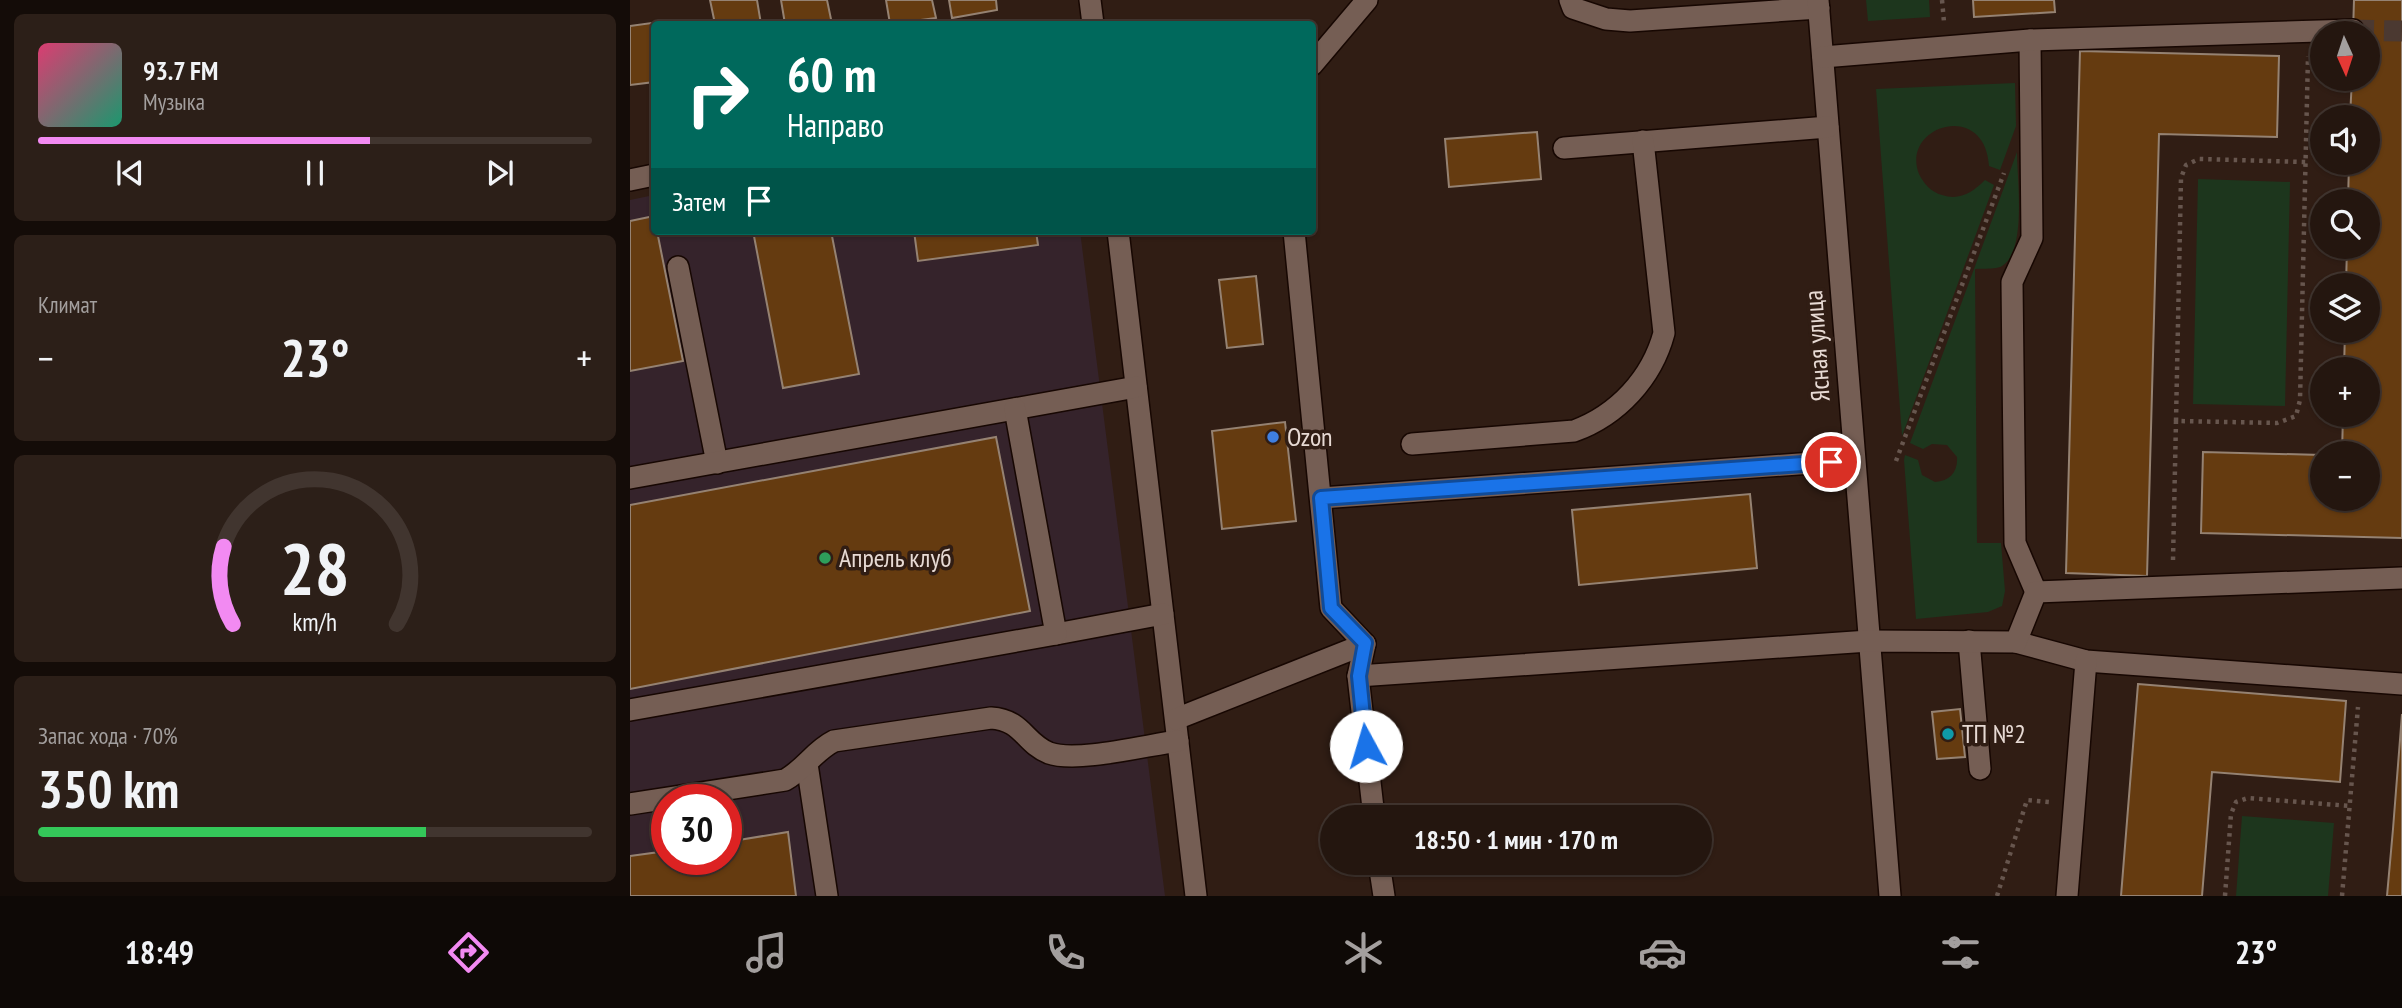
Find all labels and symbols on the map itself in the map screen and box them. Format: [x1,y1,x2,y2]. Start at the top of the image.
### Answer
north arrow [2310,21,2380,91]
street label: Ясная улица [1796,289,1837,403]
place label: Ozon [1287,420,1333,453]
marker: Ozon [1265,429,1281,445]
pin [1801,432,1861,492]
place label: Апрель клуб [839,541,951,574]
marker: Апрель клуб [817,550,833,566]
position arrow [1329,709,1403,783]
place label: ТП №2 [1962,717,2026,750]
marker: ТП №2 [1940,726,1956,742]
speed limit sign: 30 [651,784,742,875]

